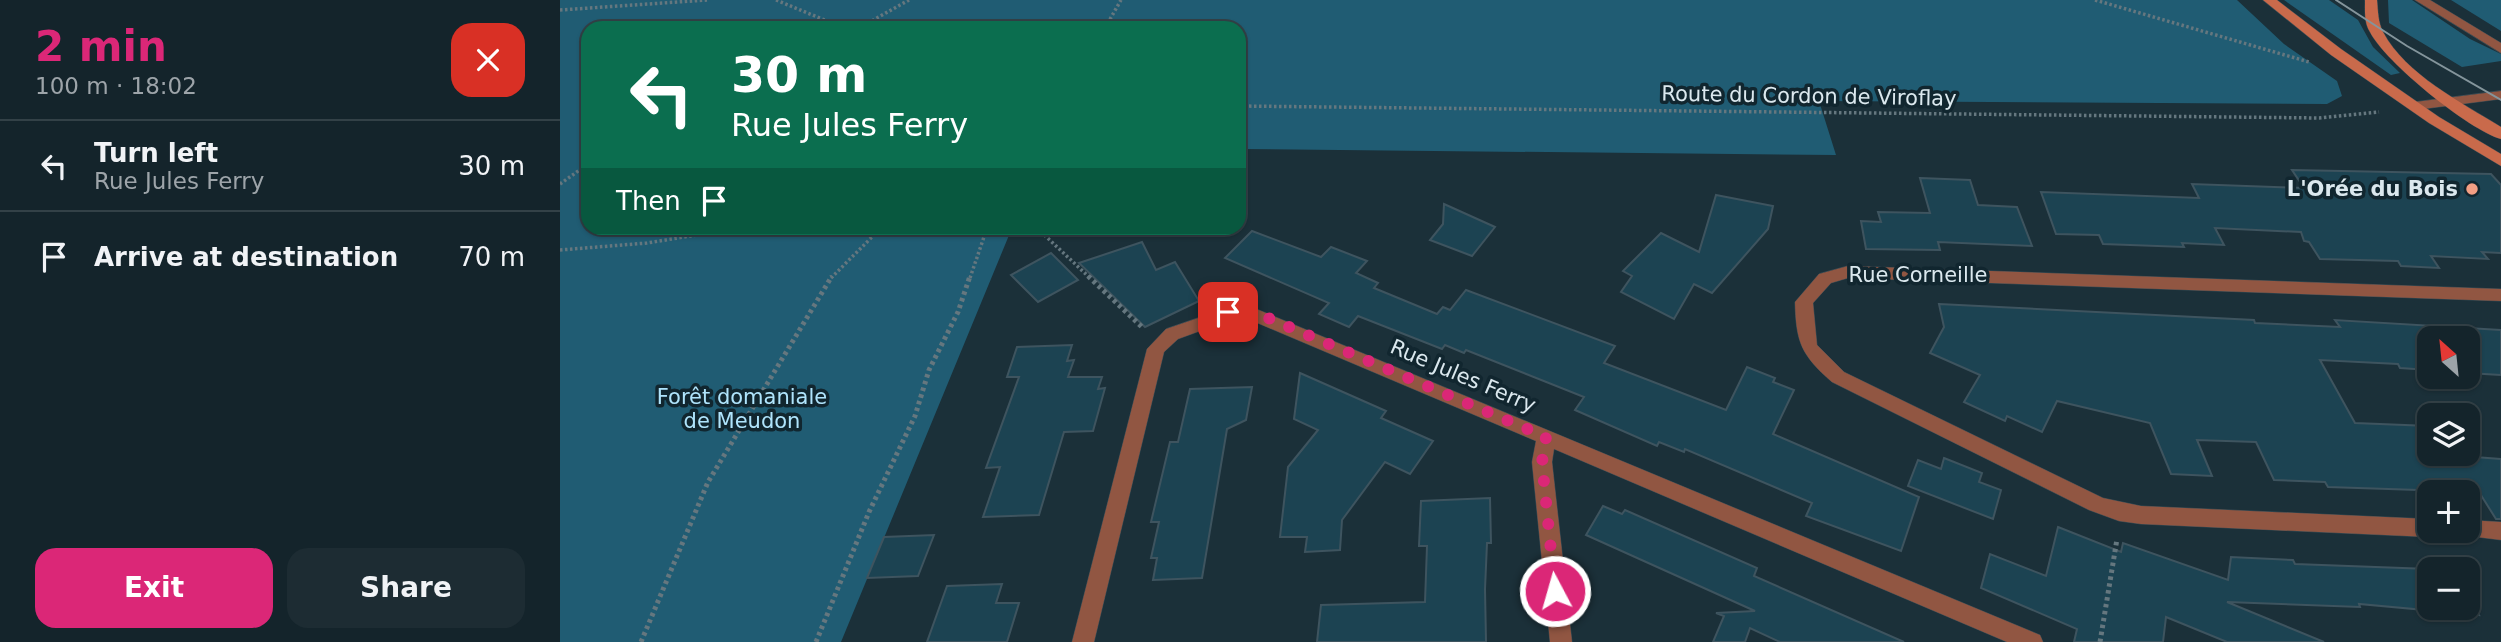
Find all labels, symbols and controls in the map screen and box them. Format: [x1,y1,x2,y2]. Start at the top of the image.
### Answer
text: 2 min [35,22,167,71]
button: close [451,23,525,97]
text: 30 m [731,47,867,104]
icon: left [616,49,707,140]
text: 100 m · 18:02 [35,73,197,99]
street label: Route du Cordon de Viroflay [1661,81,1957,111]
text: Rue Jules Ferry [731,106,968,144]
text: Turn left [94,138,218,168]
icon: left [35,147,73,185]
text: 30 m [458,151,525,181]
text: Rue Jules Ferry [94,168,264,194]
place label: L'Orée du Bois [2287,177,2458,201]
marker: L'Orée du Bois [2464,181,2480,197]
icon: arrive [695,182,733,220]
text: Then [616,186,681,216]
icon: arrive [35,238,73,276]
text: Arrive at destination [94,242,398,272]
text: 70 m [458,242,525,272]
street label: Rue Corneille [1849,263,1987,287]
pin [1198,282,1258,342]
icon: arrive [1209,293,1247,331]
north arrow [2417,326,2480,388]
map controls [2417,326,2480,620]
street label: Rue Jules Ferry [1387,335,1539,417]
park label: Forêt domaniale de Meudon [657,385,827,433]
button: layers [2417,403,2480,466]
button: + [2417,480,2480,543]
button: Exit [35,548,273,628]
button: Share [287,548,525,628]
position arrow [1518,554,1592,628]
button: − [2417,557,2480,620]

